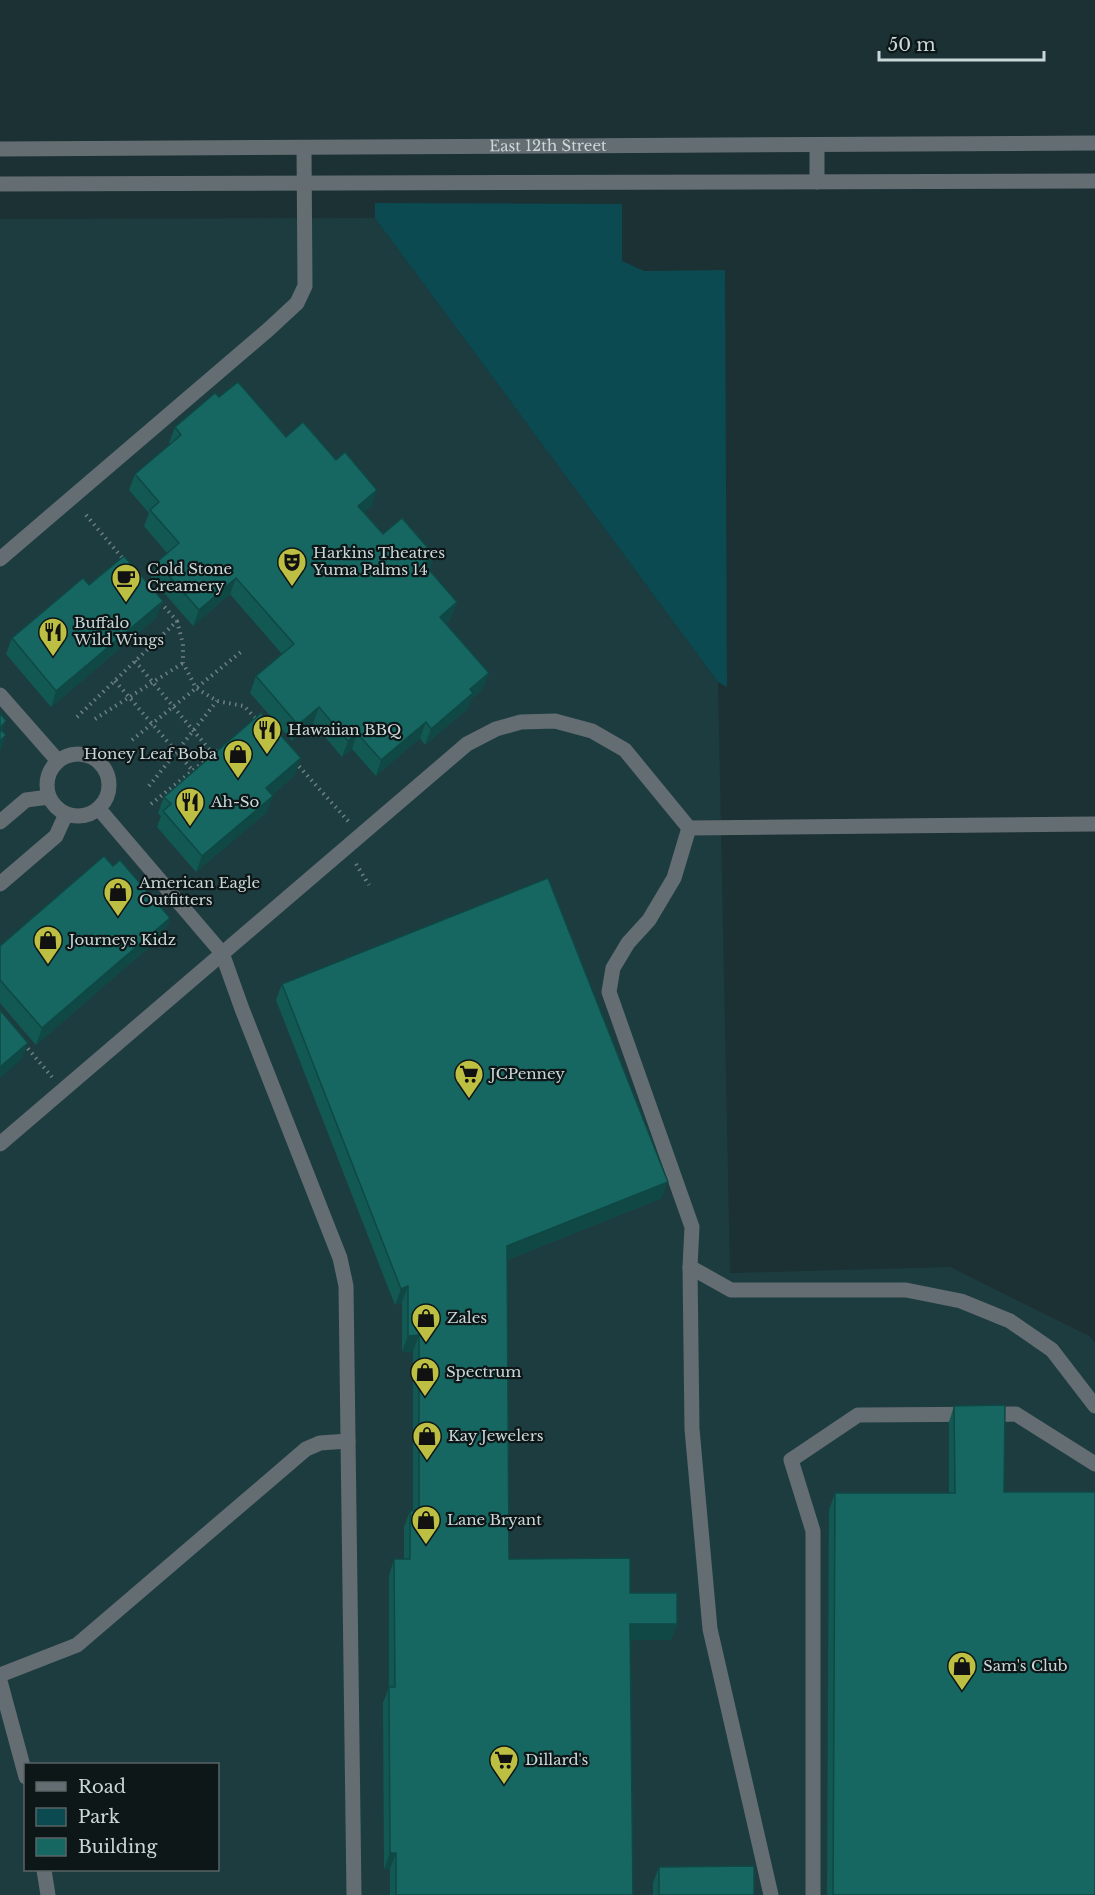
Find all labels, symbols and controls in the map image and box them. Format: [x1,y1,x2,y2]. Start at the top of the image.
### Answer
scale bar [879,24,1044,62]
text: 50 m [888,34,936,56]
street label: East 12th Street [489,136,607,155]
place label: Harkins Theatres Yuma Palms 14 [312,543,445,579]
theatre icon: Harkins Theatres Yuma Palms 14 [276,546,308,588]
place label: Cold Stone Creamery [147,559,232,595]
cafe icon: Cold Stone Creamery [110,562,142,604]
place label: Buffalo Wild Wings [73,613,164,649]
restaurant icon: Buffalo Wild Wings [37,616,69,658]
restaurant icon: Hawaiian BBQ [251,714,283,756]
place label: Hawaiian BBQ [288,720,401,739]
shop icon: Honey Leaf Boba [222,738,254,780]
place label: Honey Leaf Boba [84,744,218,763]
restaurant icon: Ah-So [174,786,206,828]
place label: Ah-So [210,792,260,811]
place label: American Eagle Outfitters [138,873,260,909]
shop icon: American Eagle Outfitters [102,876,134,918]
shop icon: Journeys Kidz [32,924,64,966]
place label: Journeys Kidz [67,930,176,949]
supermarket icon: JCPenney [453,1058,485,1100]
place label: JCPenney [488,1064,565,1083]
shop icon: Zales [410,1302,442,1344]
place label: Zales [447,1308,487,1327]
shop icon: Spectrum [409,1356,441,1398]
place label: Spectrum [446,1362,521,1381]
shop icon: Kay Jewelers [411,1420,443,1462]
place label: Kay Jewelers [448,1426,544,1445]
shop icon: Lane Bryant [410,1504,442,1546]
place label: Lane Bryant [447,1510,542,1529]
shop icon: Sam's Club [946,1650,978,1692]
place label: Sam's Club [983,1656,1068,1675]
supermarket icon: Dillard's [488,1744,520,1786]
place label: Dillard's [525,1750,589,1769]
legend [24,1763,219,1871]
text: Road [78,1776,126,1798]
text: Park [78,1806,120,1828]
text: Building [78,1836,157,1858]

